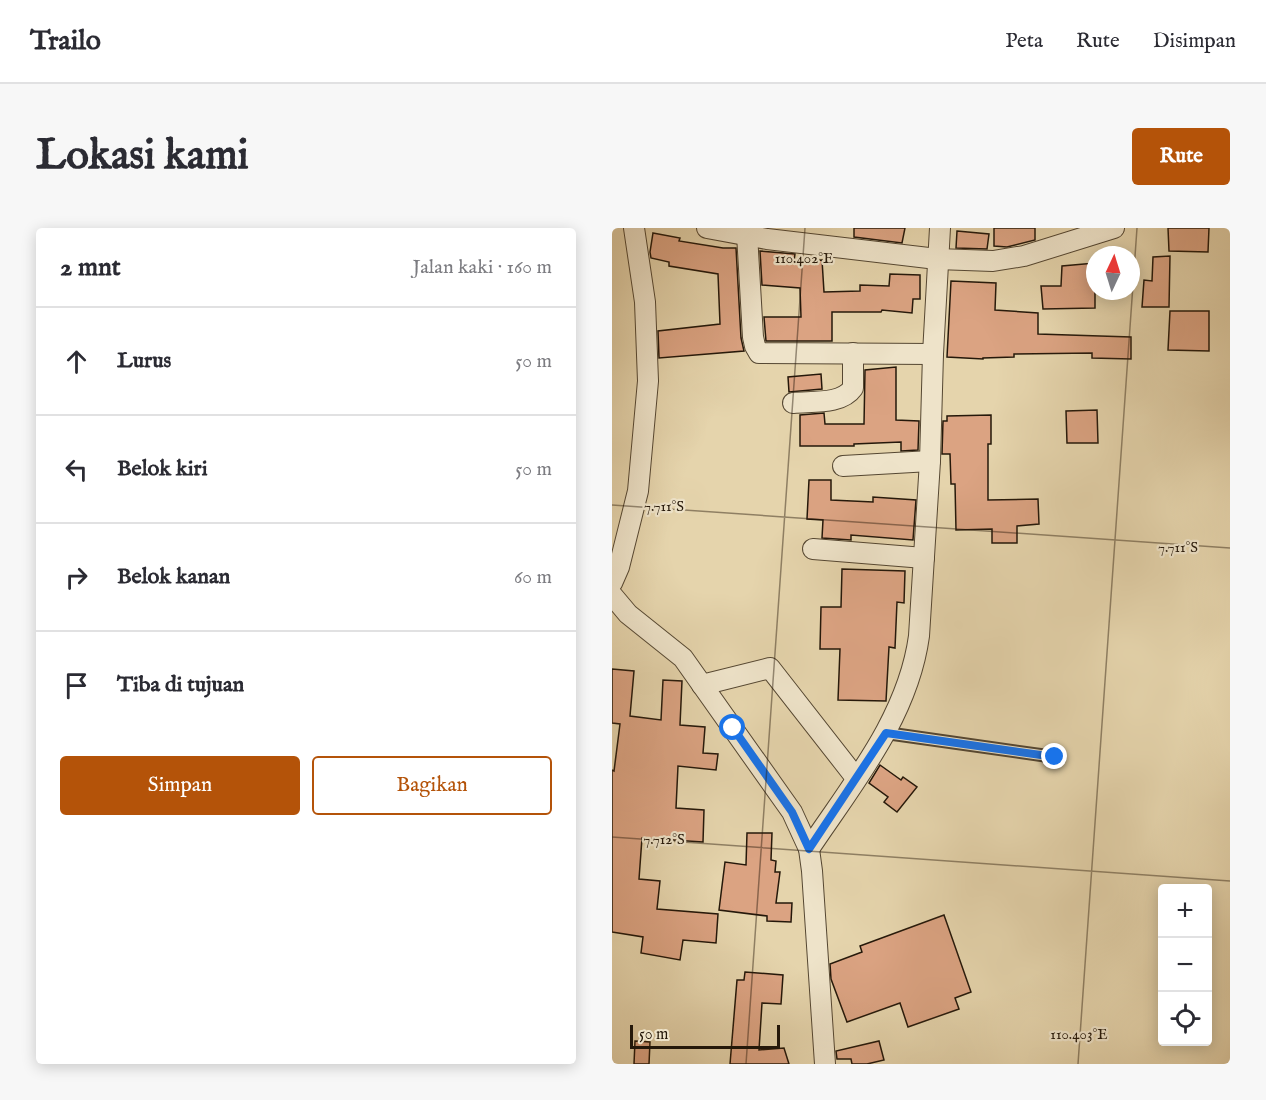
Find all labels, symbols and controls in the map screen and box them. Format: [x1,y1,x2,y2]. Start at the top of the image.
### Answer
text: Trailo [30,24,101,59]
text: Peta [1005,28,1043,55]
text: Rute [1076,28,1120,55]
text: Disimpan [1153,28,1236,55]
button: Rute [1132,128,1230,185]
text: Lokasi kami [36,130,249,183]
north arrow [1086,246,1140,300]
text: 110.402°E [775,249,833,268]
text: 2 mnt [60,251,121,284]
text: Jalan kaki · 160 m [413,255,552,280]
icon: ahead [60,345,93,378]
text: Lurus [117,347,171,375]
text: 50 m [515,349,552,374]
icon: left [60,453,93,486]
text: Belok kiri [117,455,208,483]
text: 50 m [515,457,552,482]
text: 7.711°S [644,497,684,516]
text: 7.711°S [1158,538,1198,557]
icon: right [60,561,93,594]
text: Belok kanan [117,563,230,591]
text: 60 m [514,565,552,590]
icon: arrive [60,669,93,702]
text: Tiba di tujuan [117,671,244,699]
route start [719,714,745,740]
route end [1041,743,1067,769]
button: Simpan [60,756,300,815]
button: Bagikan [312,756,552,815]
text: 7.712°S [643,830,685,849]
map controls [1158,884,1212,1046]
button: + [1158,884,1212,938]
button: − [1158,938,1212,992]
button: locate [1158,992,1212,1046]
scale bar [630,1022,780,1050]
text: 50 m [639,1025,668,1045]
text: 110.403°E [1050,1025,1108,1044]

